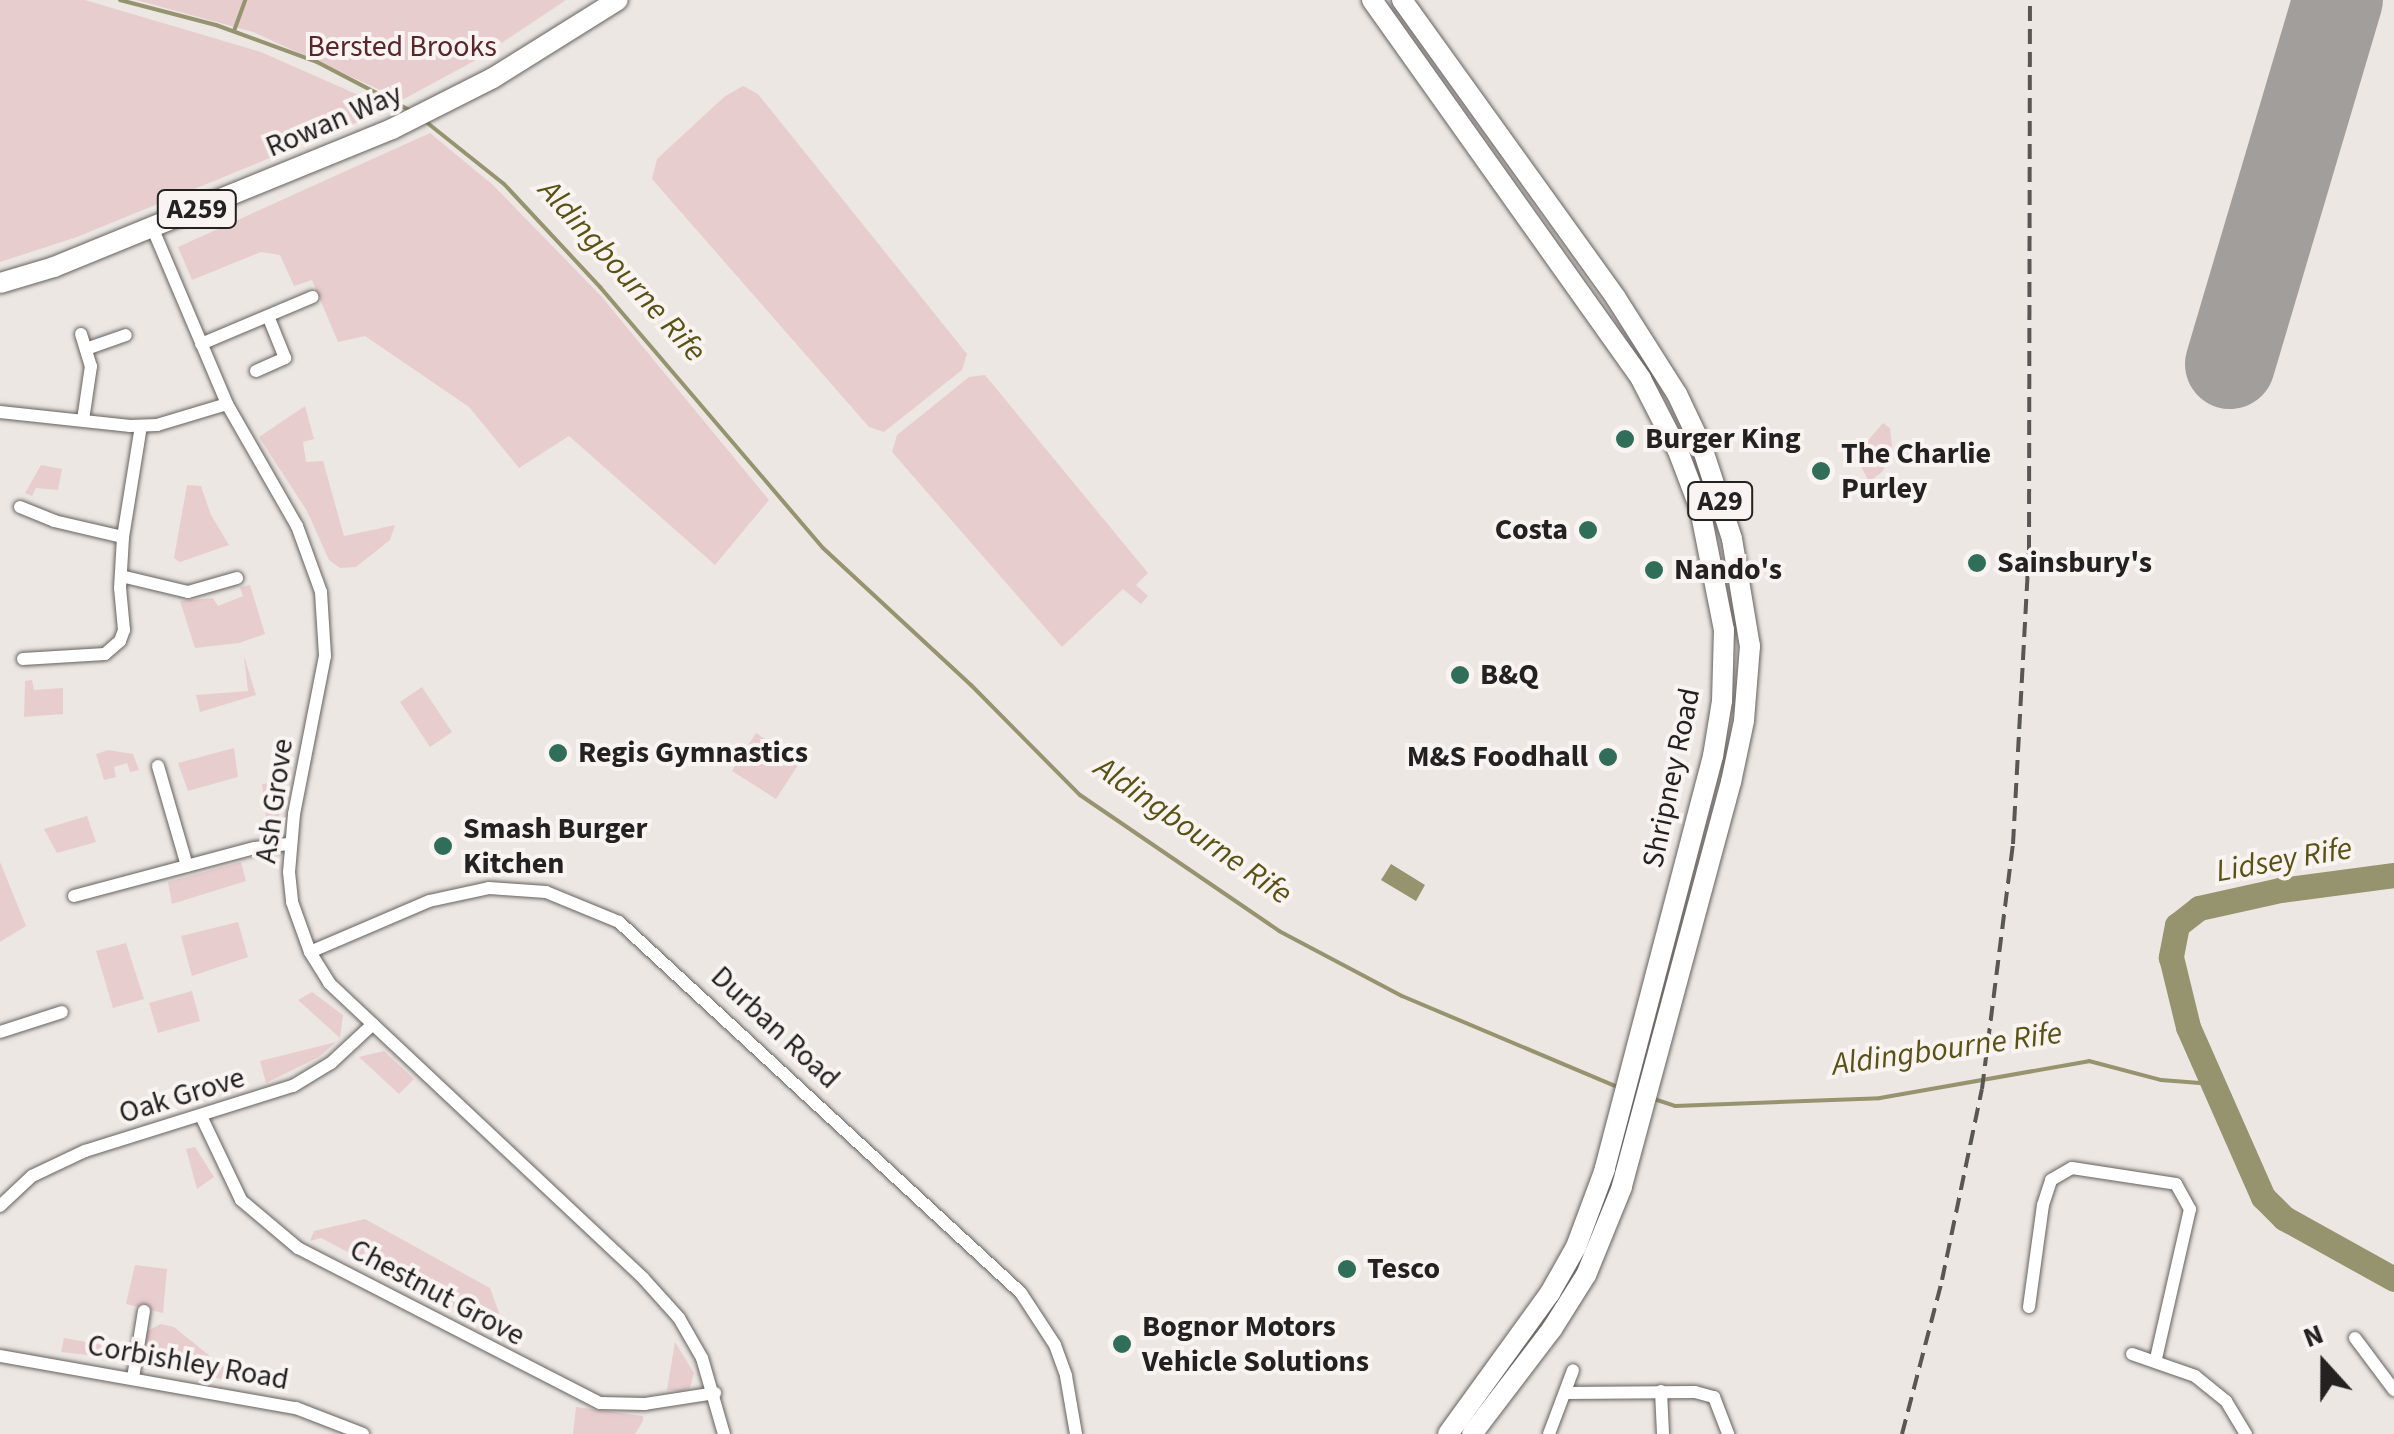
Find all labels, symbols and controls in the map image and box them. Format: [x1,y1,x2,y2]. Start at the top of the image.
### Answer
park label: Bersted Brooks [307,29,497,65]
street label: Rowan Way [261,76,407,166]
water label: Aldingbourne Rife [530,172,714,370]
road number: A259 [154,186,240,232]
place label: Burger King [1645,421,1801,457]
marker: Burger King [1614,428,1636,450]
place label: The Charlie Purley [1841,436,1991,506]
marker: The Charlie Purley [1810,460,1832,482]
road number: A29 [1685,478,1755,524]
place label: Costa [1495,512,1568,548]
marker: Costa [1577,519,1599,541]
place label: Sainsbury's [1997,545,2152,581]
place label: Nando's [1674,552,1782,588]
marker: Sainsbury's [1966,552,1988,574]
marker: Nando's [1643,559,1665,581]
place label: B&Q [1480,657,1539,693]
marker: B&Q [1449,664,1471,686]
street label: Shripney Road [1635,685,1709,871]
place label: Regis Gymnastics [578,735,808,771]
street label: Ash Grove [248,736,302,866]
place label: M&S Foodhall [1407,739,1588,775]
marker: Regis Gymnastics [547,742,569,764]
marker: M&S Foodhall [1597,746,1619,768]
water label: Aldingbourne Rife [1087,749,1299,913]
place label: Smash Burger Kitchen [463,811,647,882]
water label: Lidsey Rife [2213,829,2355,891]
marker: Smash Burger Kitchen [432,835,454,857]
street label: Durban Road [703,959,847,1097]
water label: Aldingbourne Rife [1829,1014,2065,1084]
street label: Oak Grove [115,1060,249,1132]
street label: Chestnut Grove [343,1232,531,1354]
place label: Tesco [1367,1251,1440,1287]
marker: Tesco [1336,1258,1358,1280]
place label: Bognor Motors Vehicle Solutions [1142,1309,1369,1380]
north arrow [2274,1314,2374,1414]
text: N [2297,1314,2329,1358]
street label: Corbishley Road [85,1328,291,1398]
marker: Bognor Motors Vehicle Solutions [1111,1333,1133,1355]

